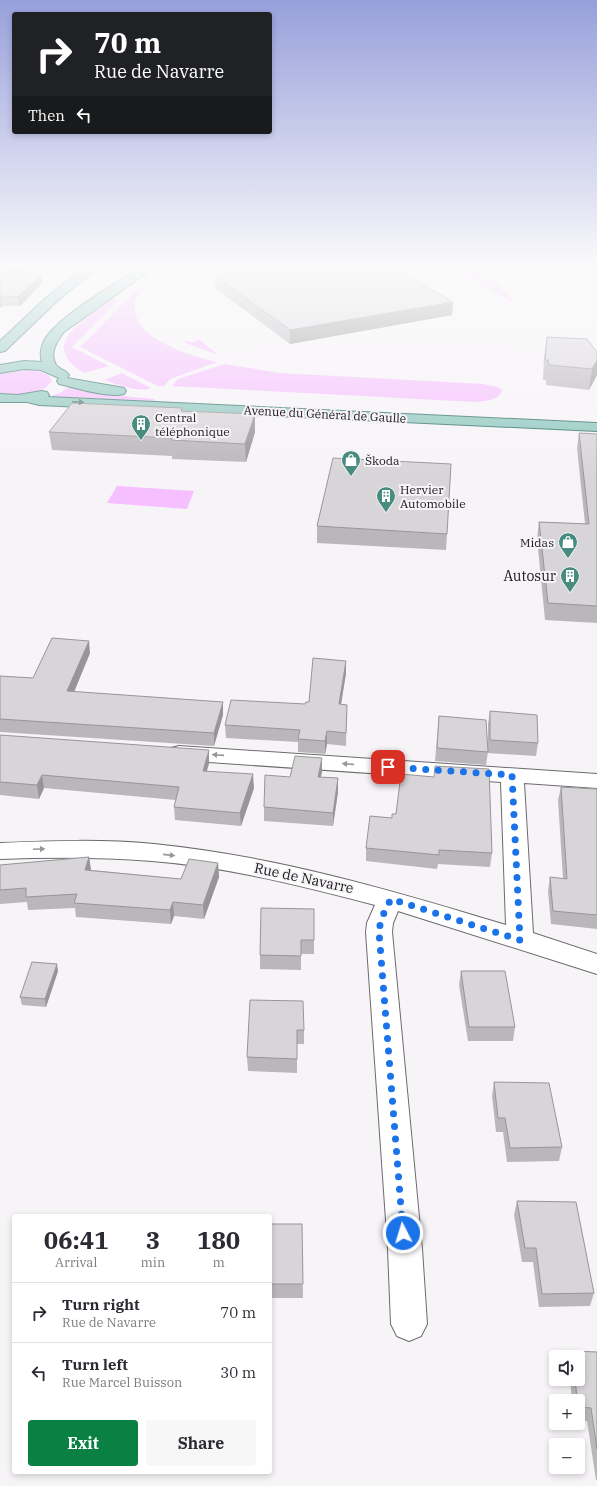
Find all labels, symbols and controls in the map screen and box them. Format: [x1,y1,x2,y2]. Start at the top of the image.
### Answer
text: 70 m [94,24,161,61]
icon: right [28,28,80,80]
text: Rue de Navarre [94,60,224,83]
icon: left [73,104,95,126]
text: Then [28,106,65,125]
one-way arrow [72,399,85,405]
street label: Avenue du Général de Gaulle [243,402,407,426]
place label: Central téléphonique [155,410,230,439]
building icon: Central téléphonique [130,413,152,441]
shop icon: Škoda [340,449,362,477]
place label: Škoda [365,453,400,468]
place label: Hervier Automobile [400,482,466,511]
building icon: Hervier Automobile [375,485,397,513]
shop icon: Midas [557,531,579,559]
place label: Midas [520,535,554,550]
building icon: Autosur [559,565,581,593]
place label: Autosur [503,567,557,585]
pin [371,750,405,784]
one-way arrow [212,752,224,759]
icon: arrive [377,756,399,778]
one-way arrow [342,760,354,767]
one-way arrow [33,845,45,852]
one-way arrow [163,852,175,858]
street label: Rue de Navarre [253,859,355,897]
position arrow [382,1212,424,1254]
text: 06:41 [44,1224,109,1256]
text: 3 [146,1224,160,1256]
text: 180 [197,1224,240,1256]
text: Arrival [55,1254,97,1271]
text: min [140,1254,165,1271]
text: m [212,1254,225,1271]
text: Turn right [62,1295,140,1314]
icon: right [28,1302,50,1324]
text: 70 m [220,1303,256,1322]
text: Rue de Navarre [62,1314,156,1331]
map controls [549,1350,585,1474]
button: sound [549,1350,585,1386]
text: Turn left [62,1355,128,1374]
icon: left [28,1362,50,1384]
text: 30 m [220,1363,256,1382]
text: Rue Marcel Buisson [62,1374,182,1391]
button: + [549,1394,585,1430]
button: Exit [28,1420,138,1466]
button: Share [146,1420,256,1466]
button: − [549,1438,585,1474]

